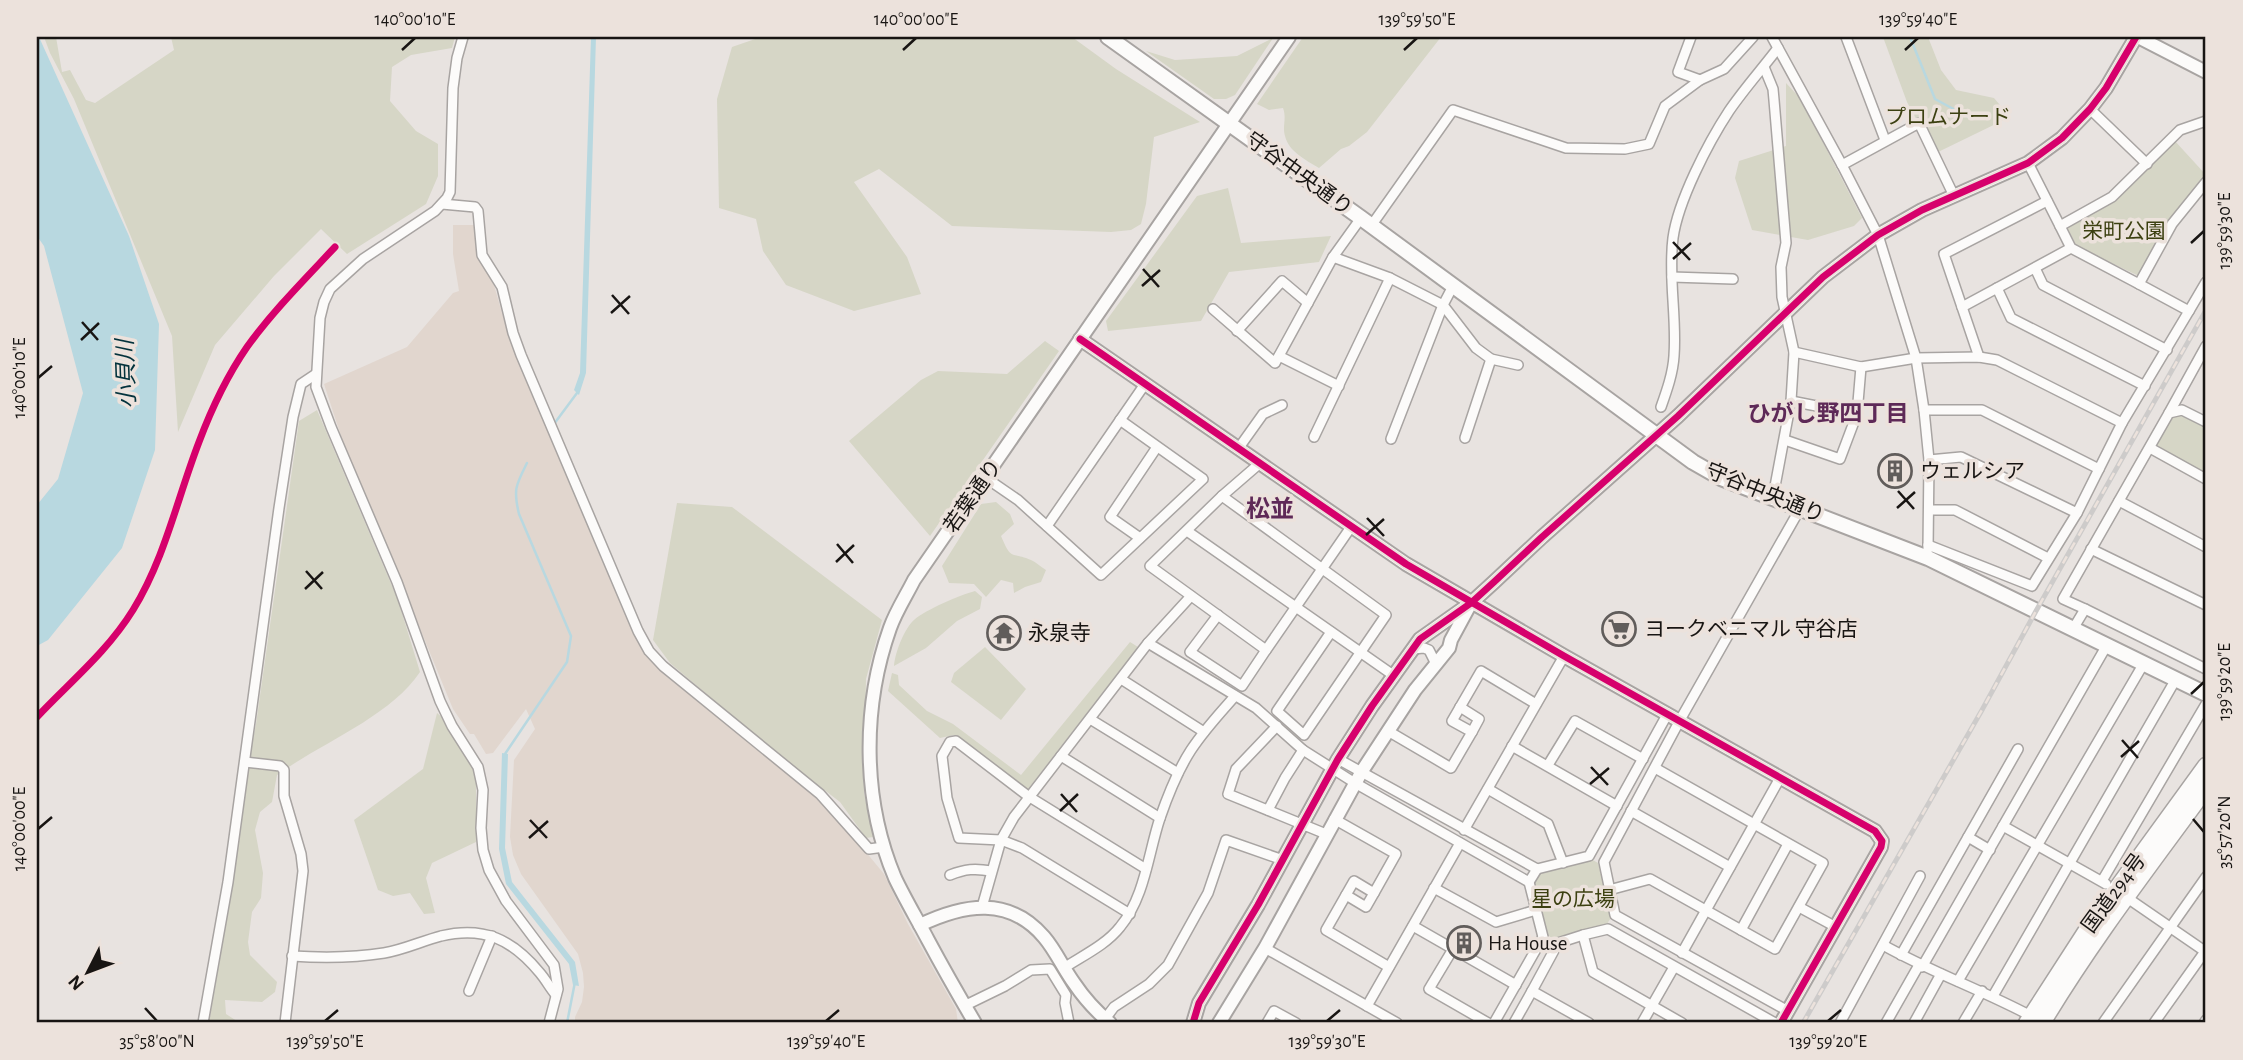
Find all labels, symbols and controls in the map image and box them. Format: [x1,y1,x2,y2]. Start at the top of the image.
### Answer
text: 140°00'10"E [374,11,456,29]
text: 140°00'00"E [874,11,958,29]
text: 139°59'50"E [1378,11,1456,29]
text: 139°59'40"E [1879,11,1957,29]
park label: プロムナード [1885,106,2011,128]
street label: 守谷中央通り [1242,128,1357,220]
text: 139°59'30"E [2216,192,2234,269]
park label: 栄町公園 [2082,220,2166,242]
water label: 小貝川 [113,336,140,409]
text: 140°00'10"E [11,337,29,419]
district label: ひがし野四丁目 [1748,401,1909,426]
building icon: ウェルシア [1876,452,1914,490]
street label: 若葉通り [939,455,1006,536]
street label: 守谷中央通り [1703,459,1828,526]
place label: ウェルシア [1920,461,2025,482]
district label: 松並 [1246,496,1294,522]
supermarket icon: ヨークベニマル 守谷店 [1600,610,1638,648]
temple icon: 永泉寺 [985,614,1023,652]
place label: ヨークベニマル 守谷店 [1644,618,1857,640]
place label: 永泉寺 [1028,622,1091,644]
text: 139°59'20"E [2216,643,2234,721]
text: 140°00'00"E [11,787,29,871]
text: 35°57'20"N [2216,795,2234,869]
street label: 国道294号 [2078,849,2150,937]
park label: 星の広場 [1531,888,1615,910]
building icon: Ha House [1445,924,1483,962]
place label: Ha House [1488,933,1568,954]
north arrow [52,937,122,1007]
text: N [65,971,88,994]
text: 35°58'00"N [119,1033,195,1051]
text: 139°59'50"E [286,1033,364,1051]
text: 139°59'40"E [787,1033,865,1051]
text: 139°59'30"E [1289,1033,1366,1051]
text: 139°59'20"E [1789,1033,1867,1051]

